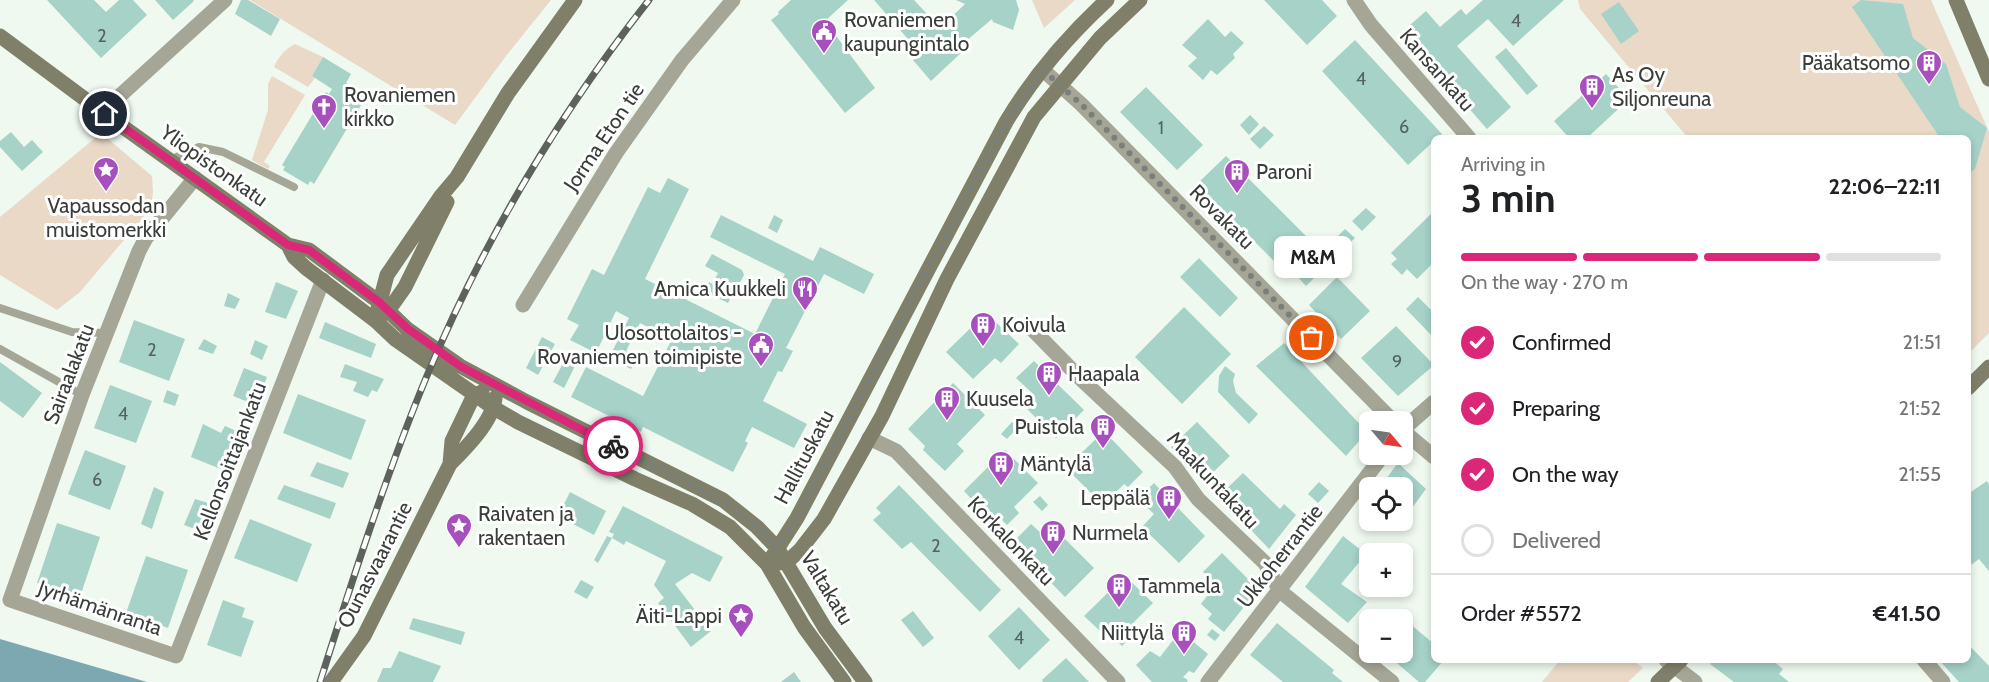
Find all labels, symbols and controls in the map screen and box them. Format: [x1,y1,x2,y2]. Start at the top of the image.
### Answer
place label: Rovaniemen kaupungintalo [844,7,969,56]
house number: 4 [1511,10,1521,32]
public building icon: Rovaniemen kaupungintalo [809,17,839,55]
street label: Kansankatu [1395,23,1480,116]
house number: 2 [97,25,107,47]
building icon: Pääkatsomo [1914,48,1944,86]
place label: Pääkatsomo [1802,50,1910,75]
place label: As Oy Siljonreuna [1612,62,1711,112]
house number: 4 [1356,68,1366,90]
building icon: As Oy Siljonreuna [1577,72,1607,110]
street label: Jorma Eton tie [558,78,649,196]
place label: Rovaniemen kirkko [344,82,456,131]
pin [79,88,130,139]
church icon: Rovaniemen kirkko [309,92,339,130]
icon: home [88,97,121,130]
house number: 6 [1399,116,1409,138]
house number: 1 [1158,117,1164,139]
street label: Yliopistonkatu [155,119,273,212]
text: Arriving in [1461,152,1545,176]
place icon: Vapaussodan muistomerkki [91,155,121,193]
building icon: Paroni [1222,157,1252,195]
place label: Paroni [1256,159,1312,184]
text: 22:06–22:11 [1829,173,1941,200]
text: 3 min [1461,174,1556,222]
street label: Rovakatu [1185,179,1260,254]
place label: Vapaussodan muistomerkki [46,193,166,242]
callout: M&M [1273,236,1351,278]
text: M&M [1290,245,1336,269]
text: On the way · 270 m [1461,270,1628,294]
restaurant icon: Amica Kuukkeli [790,274,820,312]
place label: Amica Kuukkeli [654,276,786,301]
building icon: Koivula [968,310,998,348]
place label: Koivula [1002,312,1066,337]
pin [1286,312,1337,363]
street label: Sairaalakatu [38,320,99,428]
place label: Ulosottolaitos - Rovaniemen toimipiste [537,320,742,369]
icon: bag [1295,321,1328,354]
icon: check [1461,326,1494,359]
text: Confirmed [1512,329,1611,356]
public building icon: Ulosottolaitos - Rovaniemen toimipiste [746,330,776,368]
text: 21:51 [1903,330,1941,354]
house number: 2 [147,339,157,361]
house number: 9 [1392,351,1402,373]
building icon: Haapala [1034,359,1064,397]
place label: Haapala [1068,361,1140,386]
street label: Kellonsoittajankatu [188,378,272,544]
building icon: Kuusela [932,384,962,422]
place label: Kuusela [966,386,1034,411]
icon: check [1461,392,1494,425]
text: Preparing [1512,395,1600,422]
text: 21:52 [1899,396,1941,420]
house number: 4 [118,403,128,425]
street label: Hallituskatu [768,405,839,508]
north arrow [1359,411,1413,465]
map controls [1359,411,1413,663]
building icon: Puistola [1088,412,1118,450]
place label: Puistola [1014,414,1084,439]
courier [583,416,643,476]
street label: Maakuntakatu [1162,426,1265,533]
icon: bike [597,430,630,463]
building icon: Mäntylä [986,449,1016,487]
place label: Mäntylä [1020,451,1091,476]
icon: check [1461,458,1494,491]
text: On the way [1512,461,1619,488]
text: 21:55 [1898,462,1941,486]
house number: 6 [92,469,102,491]
button: locate [1359,477,1413,531]
building icon: Leppälä [1154,483,1184,521]
place label: Leppälä [1080,485,1150,510]
street label: Korkalonkatu [963,491,1060,590]
street label: Ounasvaarantie [332,497,417,632]
street label: Ukkoherrantie [1232,499,1328,612]
place label: Raivaten ja rakentaen [478,501,574,550]
place icon: Raivaten ja rakentaen [444,511,474,549]
building icon: Nurmela [1038,518,1068,556]
place label: Nurmela [1072,520,1148,545]
text: Delivered [1512,527,1601,554]
house number: 2 [931,535,941,557]
button: + [1359,543,1413,597]
street label: Valtakatu [796,546,859,629]
building icon: Tammela [1104,571,1134,609]
place label: Tammela [1138,573,1221,598]
street label: Jyrhämänranta [34,574,165,640]
text: Order #5572 [1461,600,1582,627]
text: €41.50 [1873,600,1941,627]
place icon: Äiti-Lappi [726,601,756,639]
place label: Äiti-Lappi [636,603,722,628]
button: − [1359,609,1413,663]
building icon: Niittylä [1169,618,1199,656]
place label: Niittylä [1101,620,1164,645]
house number: 4 [1014,627,1024,649]

